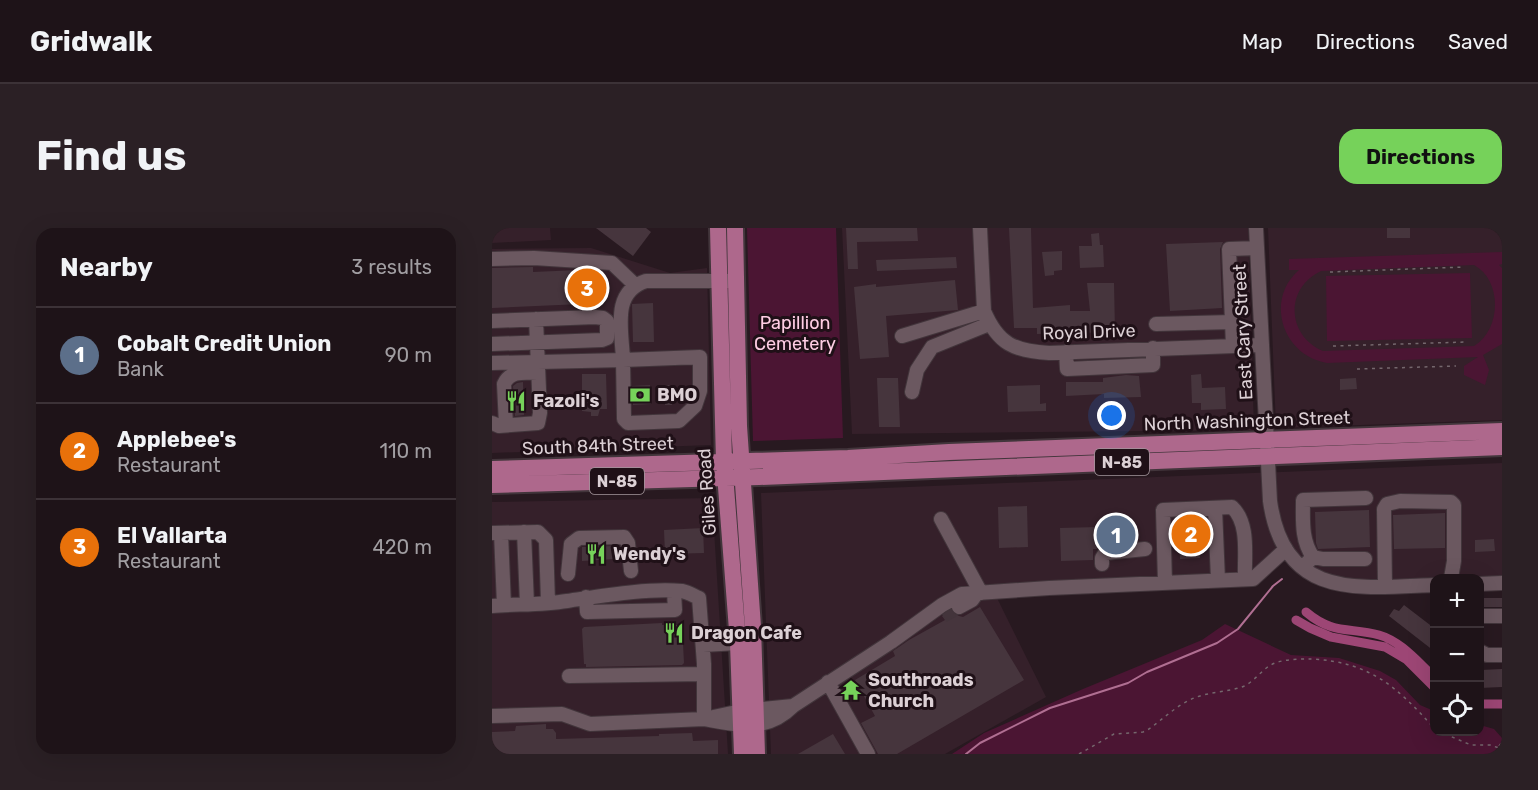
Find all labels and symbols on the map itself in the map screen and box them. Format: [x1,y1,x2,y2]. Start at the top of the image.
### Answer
street label: East Cary Street [1228,263,1258,401]
pin: 3 [568,266,607,310]
park label: Papillion Cemetery [754,312,836,355]
street label: Royal Drive [1042,319,1136,345]
bank icon: BMO [628,383,652,407]
place label: BMO [657,384,697,406]
restaurant icon: Fazoli's [504,389,528,413]
place label: Fazoli's [533,390,600,412]
your location [1097,401,1126,430]
street label: North Washington Street [1143,406,1351,436]
street label: South 84th Street [522,432,674,460]
street label: Giles Road [693,448,721,536]
road number: N-85 [1095,449,1149,475]
road number: N-85 [590,468,644,494]
pin: 1 [1096,512,1136,558]
pin: 2 [1172,512,1210,556]
restaurant icon: Wendy's [584,542,608,566]
place label: Wendy's [613,543,686,565]
restaurant icon: Dragon Cafe [662,621,686,645]
place label: Dragon Cafe [691,622,802,644]
place label: Southroads Church [868,669,974,712]
temple icon: Southroads Church [839,678,863,702]

